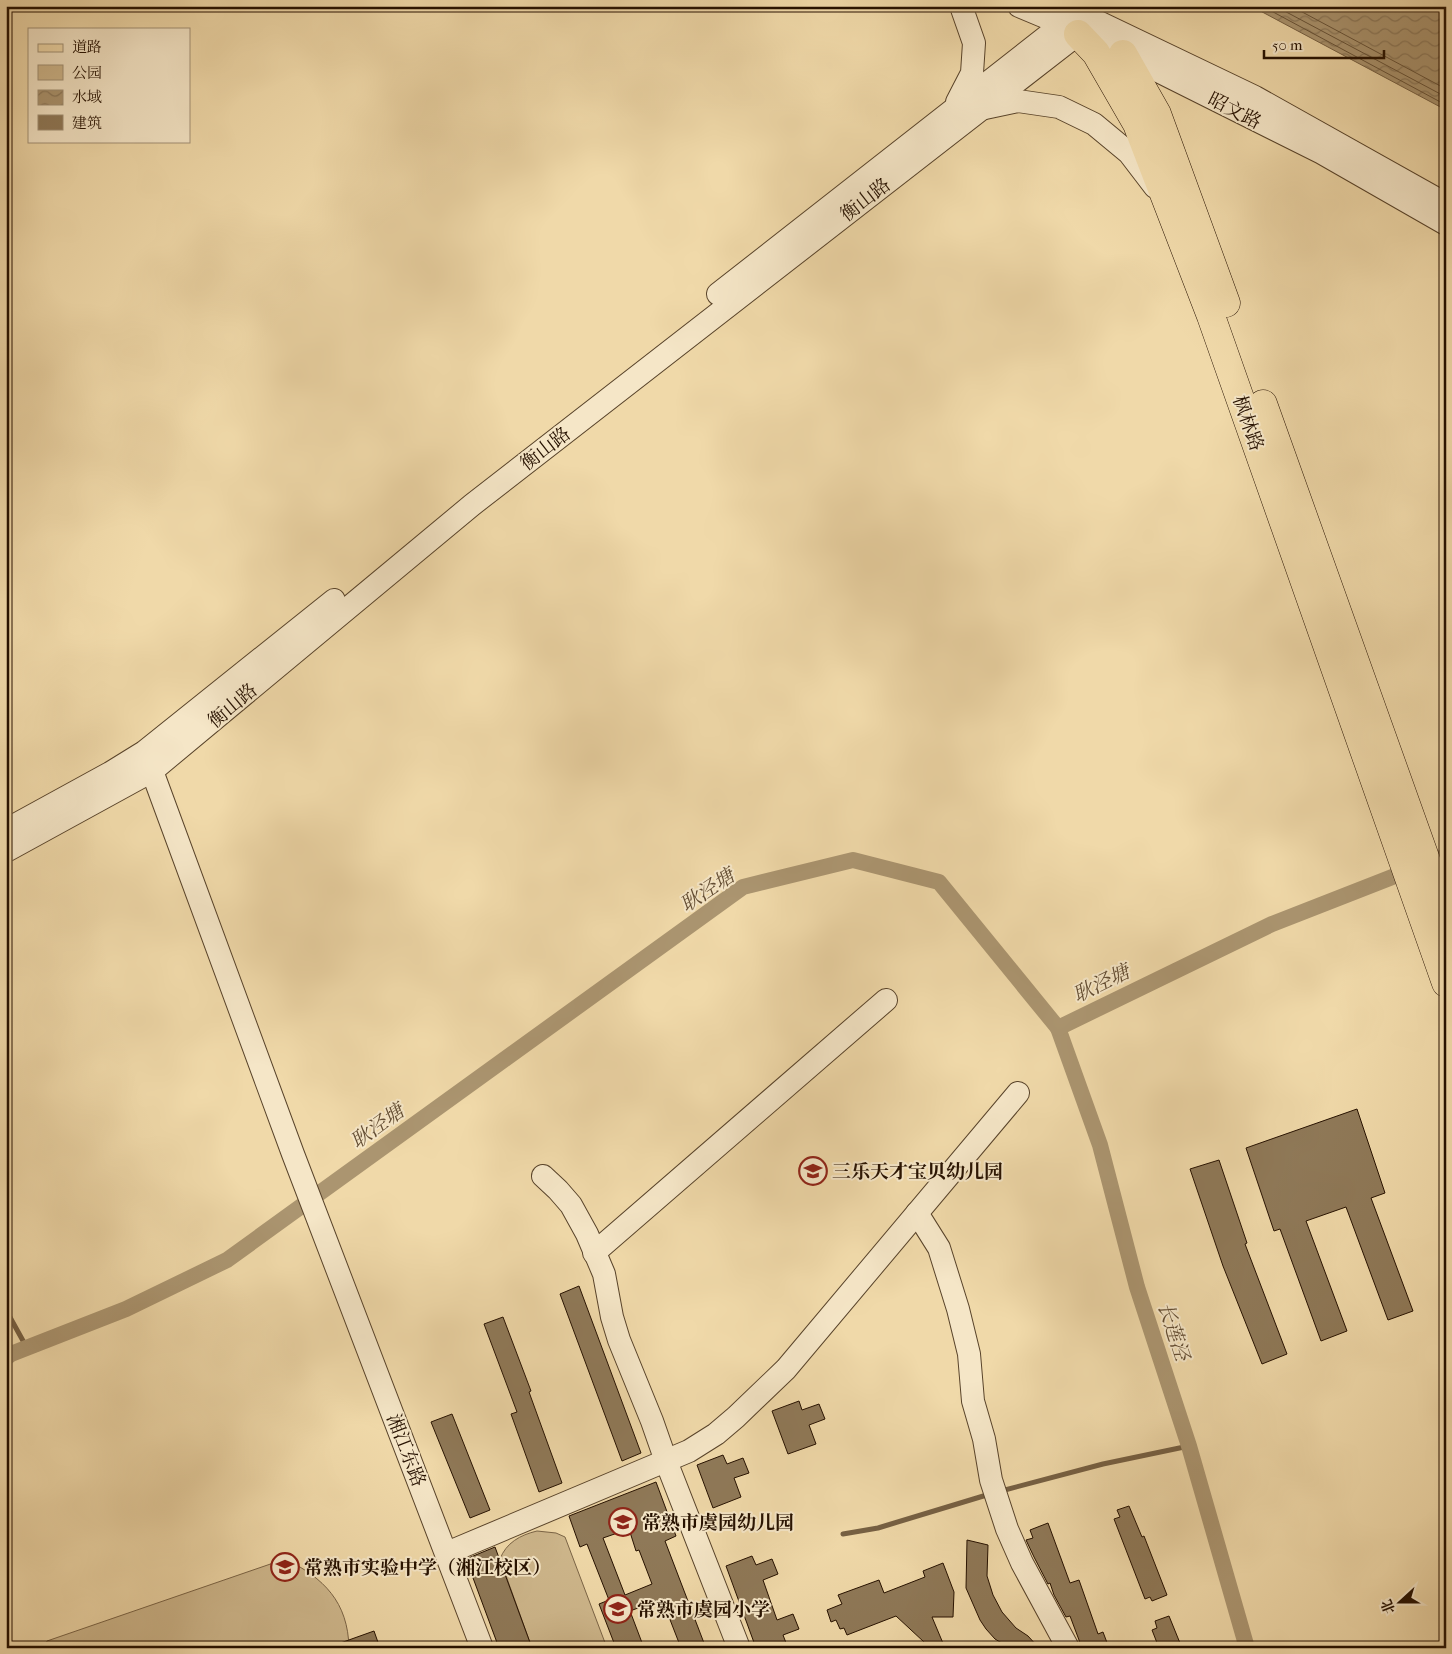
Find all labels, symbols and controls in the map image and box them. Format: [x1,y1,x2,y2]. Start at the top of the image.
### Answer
legend [28,28,190,142]
scale bar [1264,28,1384,60]
text: 50 m [1272,36,1303,54]
text: 道路 [72,38,102,56]
text: 公园 [72,64,102,82]
text: 水域 [72,88,102,106]
street label: 昭文路 [1204,88,1265,134]
text: 建筑 [72,114,102,132]
street label: 衡山路 [836,174,895,226]
street label: 枫林路 [1228,393,1268,454]
street label: 衡山路 [516,423,575,475]
street label: 衡山路 [204,679,262,733]
water label: 耿泾塘 [676,862,741,917]
water label: 耿泾塘 [1069,959,1136,1007]
water label: 耿泾塘 [346,1098,411,1153]
school or university icon: 三乐天才宝贝幼儿园 [798,1156,828,1186]
place label: 三乐天才宝贝幼儿园 [832,1161,1003,1183]
water label: 长莲泾 [1153,1299,1194,1365]
street label: 湘江东路 [382,1411,430,1490]
school or university icon: 常熟市虞园幼儿园 [608,1507,638,1537]
place label: 常熟市虞园幼儿园 [642,1512,794,1534]
school or university icon: 常熟市实验中学（湘江校区） [270,1552,300,1582]
place label: 常熟市实验中学（湘江校区） [304,1557,551,1579]
north arrow [1374,1576,1424,1626]
school or university icon: 常熟市虞园小学 [603,1594,633,1624]
text: 北 [1378,1597,1399,1616]
place label: 常熟市虞园小学 [637,1599,770,1621]

